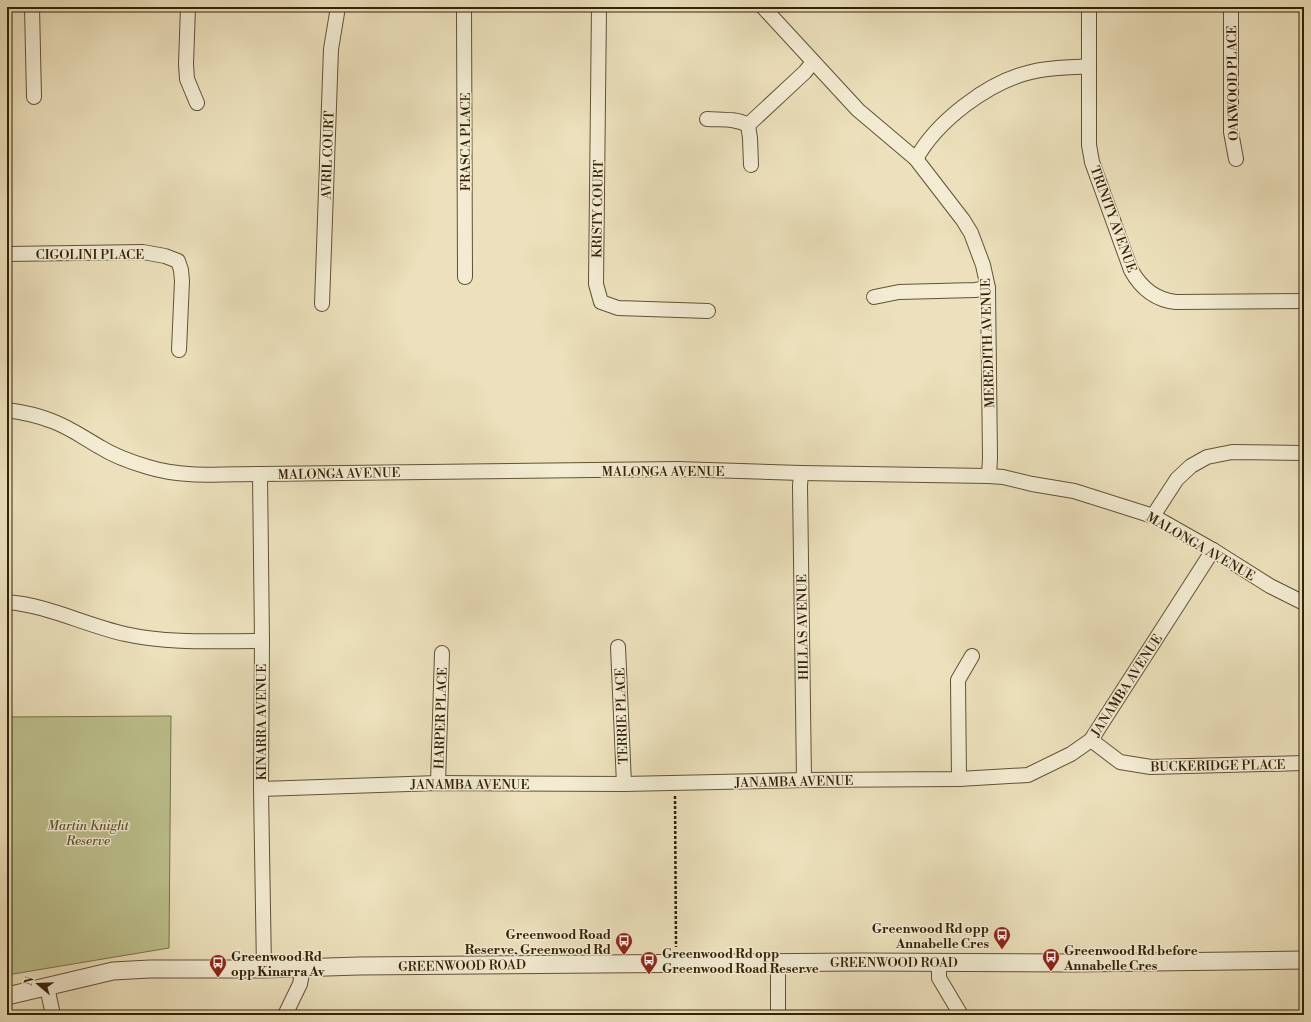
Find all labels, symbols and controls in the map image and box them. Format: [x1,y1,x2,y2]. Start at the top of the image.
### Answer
street label: OAKWOOD PLACE [1224,25,1242,141]
street label: FRASCA PLACE [458,93,474,191]
street label: AVRIL COURT [318,110,338,201]
street label: KRISTY COURT [589,160,607,258]
street label: TRINITY AVENUE [1086,164,1140,275]
street label: CIGOLINI PLACE [36,247,144,263]
street label: MEREDITH AVENUE [978,278,998,408]
street label: MALONGA AVENUE [602,464,724,480]
street label: MALONGA AVENUE [277,465,401,483]
street label: MALONGA AVENUE [1143,509,1258,585]
street label: HILLAS AVENUE [794,574,812,680]
street label: JANAMBA AVENUE [1087,631,1166,741]
street label: KINARRA AVENUE [254,664,270,780]
street label: HARPER PLACE [431,667,451,769]
street label: TERRIE PLACE [612,667,632,765]
street label: BUCKERIDGE PLACE [1149,757,1286,775]
street label: JANAMBA AVENUE [733,773,854,791]
street label: JANAMBA AVENUE [410,777,529,793]
park label: Martin Knight Reserve [47,818,129,849]
place label: Greenwood Rd opp Annabelle Cres [872,921,989,952]
bus stop icon: Greenwood Rd opp Annabelle Cres [992,925,1012,950]
place label: Greenwood Road Reserve, Greenwood Rd [465,927,611,958]
bus stop icon: Greenwood Road Reserve, Greenwood Rd [614,931,634,956]
place label: Greenwood Rd before Annabelle Cres [1063,943,1198,974]
place label: Greenwood Rd opp Greenwood Road Reserve [662,946,819,977]
bus stop icon: Greenwood Rd before Annabelle Cres [1041,947,1061,972]
place label: Greenwood Rd opp Kinarra Av [231,949,325,980]
bus stop icon: Greenwood Rd opp Greenwood Road Reserve [639,950,659,975]
bus stop icon: Greenwood Rd opp Kinarra Av [208,953,228,978]
street label: GREENWOOD ROAD [830,955,958,971]
street label: GREENWOOD ROAD [398,957,526,975]
north arrow [18,964,58,1004]
text: N [21,974,38,987]

